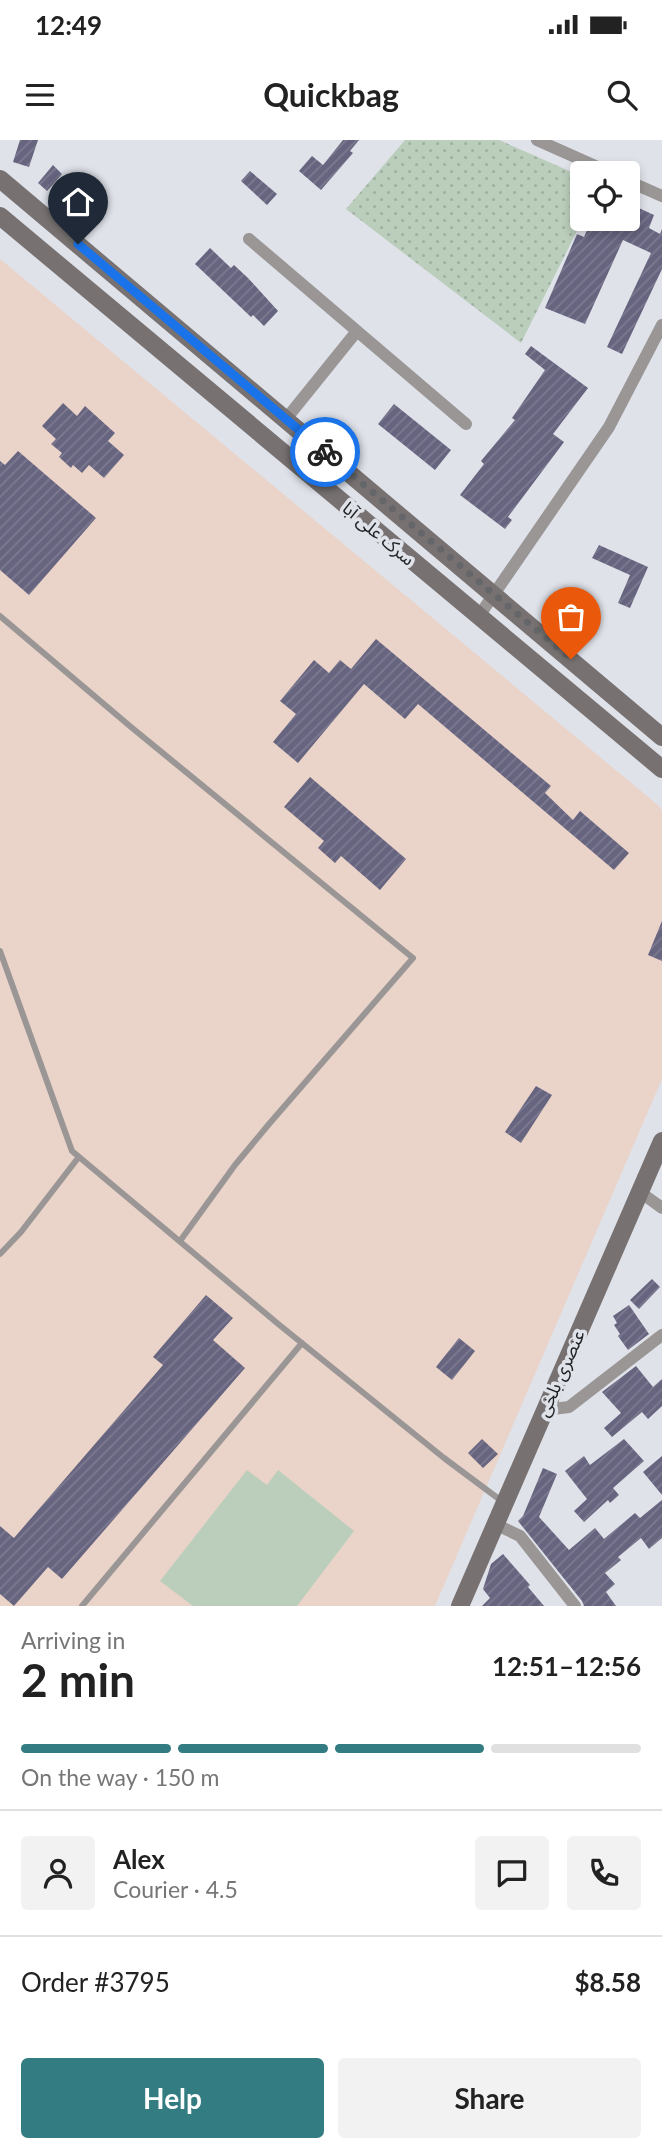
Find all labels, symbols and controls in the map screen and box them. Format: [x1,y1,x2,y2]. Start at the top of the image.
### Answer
text: 12:49 [35,9,102,41]
text: Quickbag [263,75,399,114]
icon: menu [21,76,59,114]
icon: search [603,76,641,114]
map controls [570,161,640,231]
button: locate [570,161,640,231]
pin [48,172,108,244]
icon: home [59,183,97,221]
courier [290,417,360,487]
icon: bike [306,433,344,471]
street label: سرک علی آبا [338,496,420,570]
pin [541,587,601,659]
icon: bag [552,598,590,636]
street label: عنصری بلخی [531,1326,590,1420]
text: Arriving in [21,1626,125,1654]
text: 12:51–12:56 [492,1650,641,1682]
text: 2 min [21,1652,135,1707]
text: On the way · 150 m [21,1763,220,1791]
button: person [21,1836,95,1910]
button: chat [475,1836,549,1910]
button: phone [567,1836,641,1910]
text: Alex [113,1843,165,1875]
text: Courier · 4.5 [113,1875,238,1903]
text: Order #3795 [21,1966,170,1998]
text: $8.58 [575,1966,641,1998]
button: Help [21,2058,324,2138]
button: Share [338,2058,641,2138]

